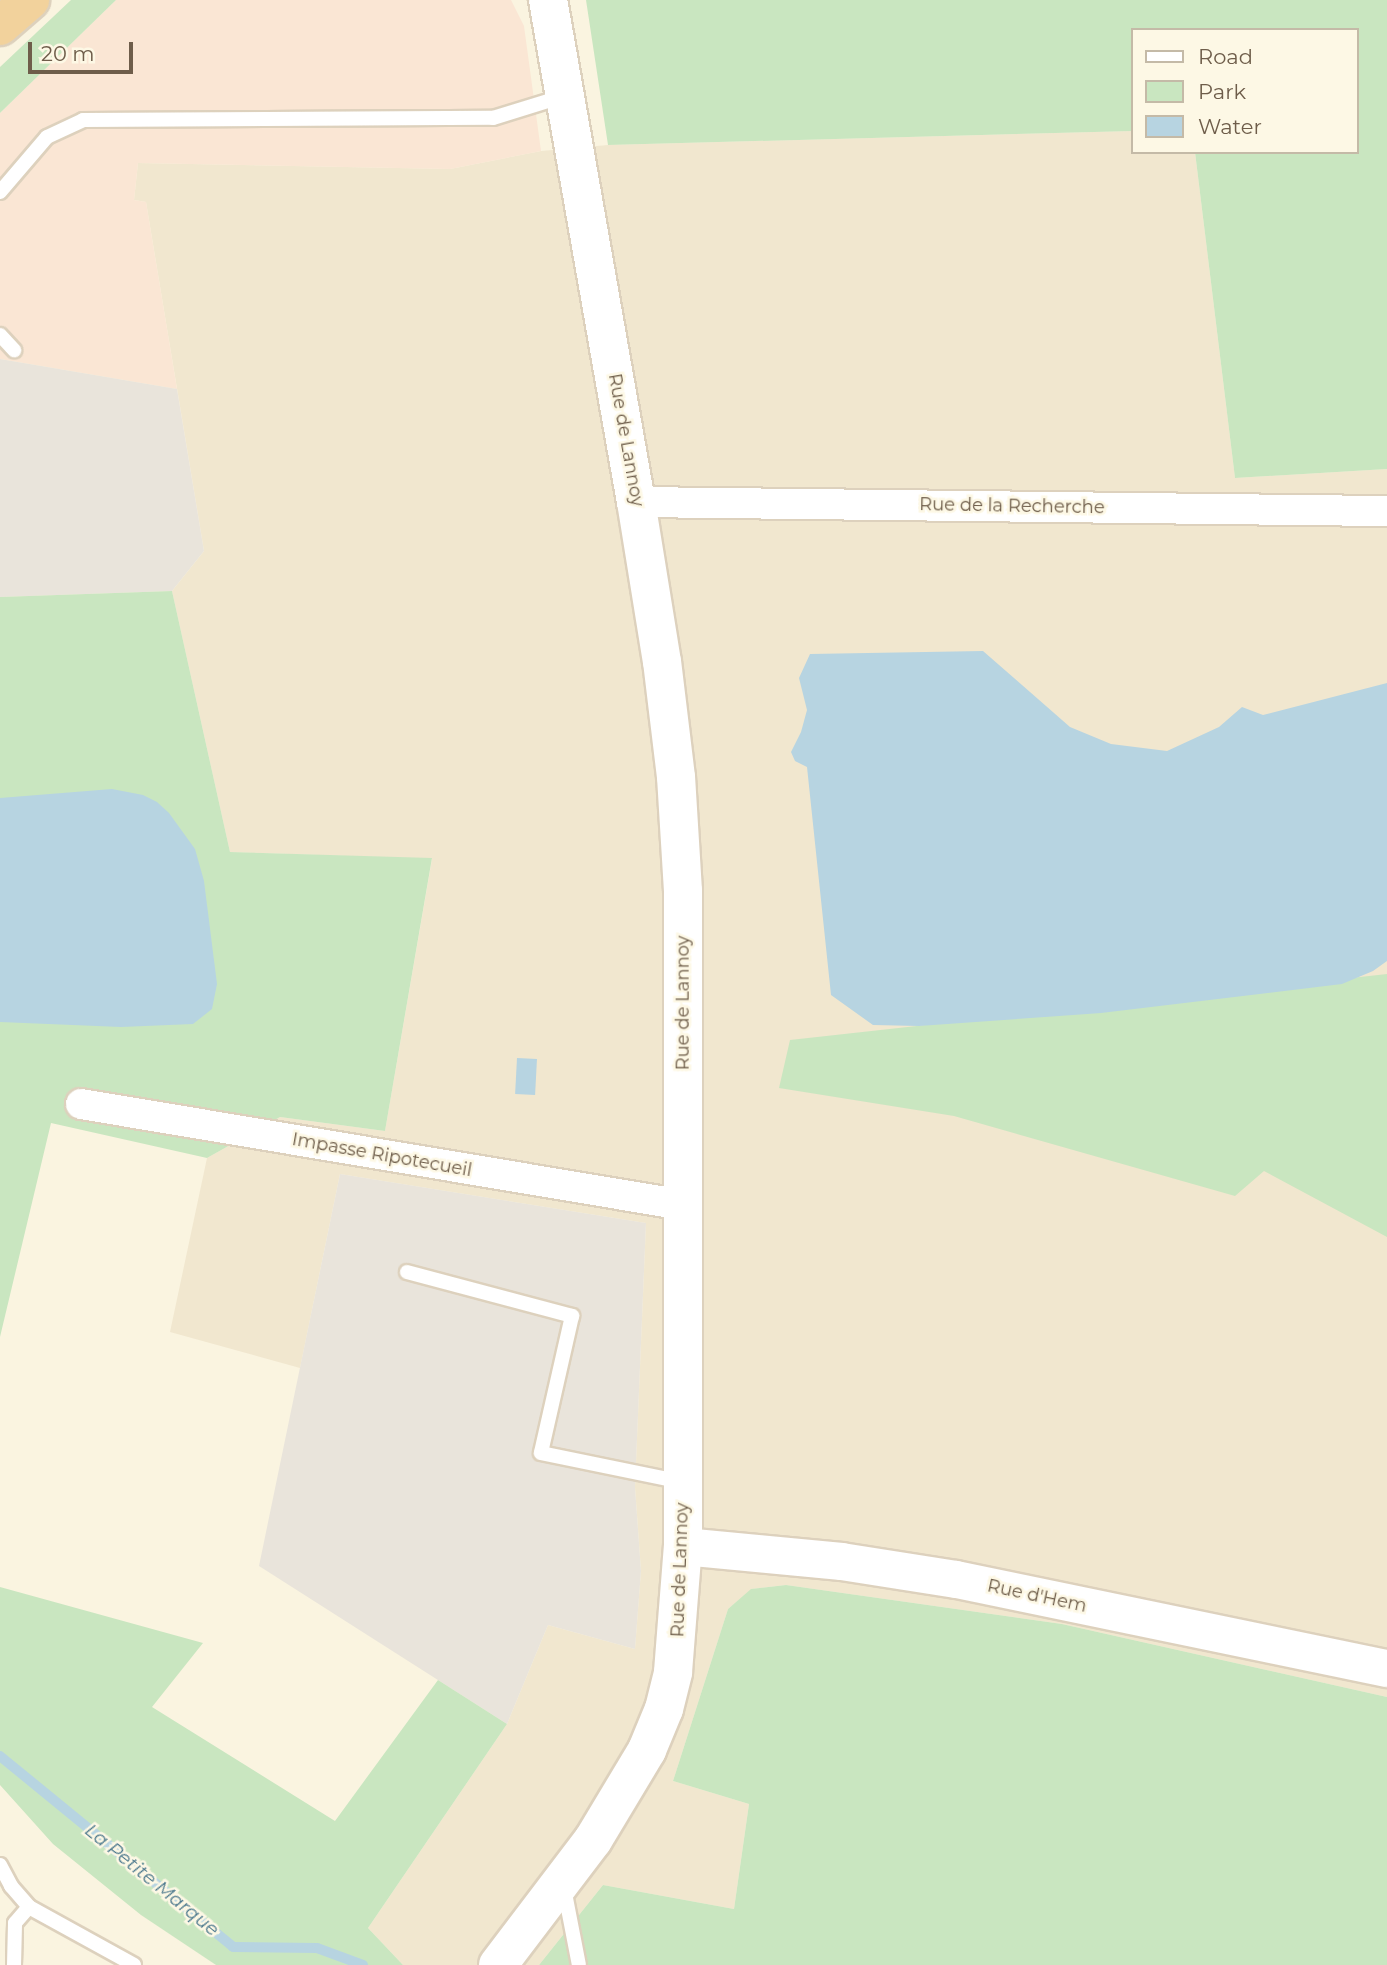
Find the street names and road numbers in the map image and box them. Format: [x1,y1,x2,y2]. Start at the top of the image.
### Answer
street label: Rue de Lannoy [604,372,648,508]
street label: Rue de la Recherche [919,494,1105,518]
street label: Rue de Lannoy [672,936,694,1070]
street label: Impasse Ripotecueil [290,1129,474,1181]
street label: Rue de Lannoy [667,1502,693,1638]
street label: Rue d'Hem [985,1575,1089,1617]

